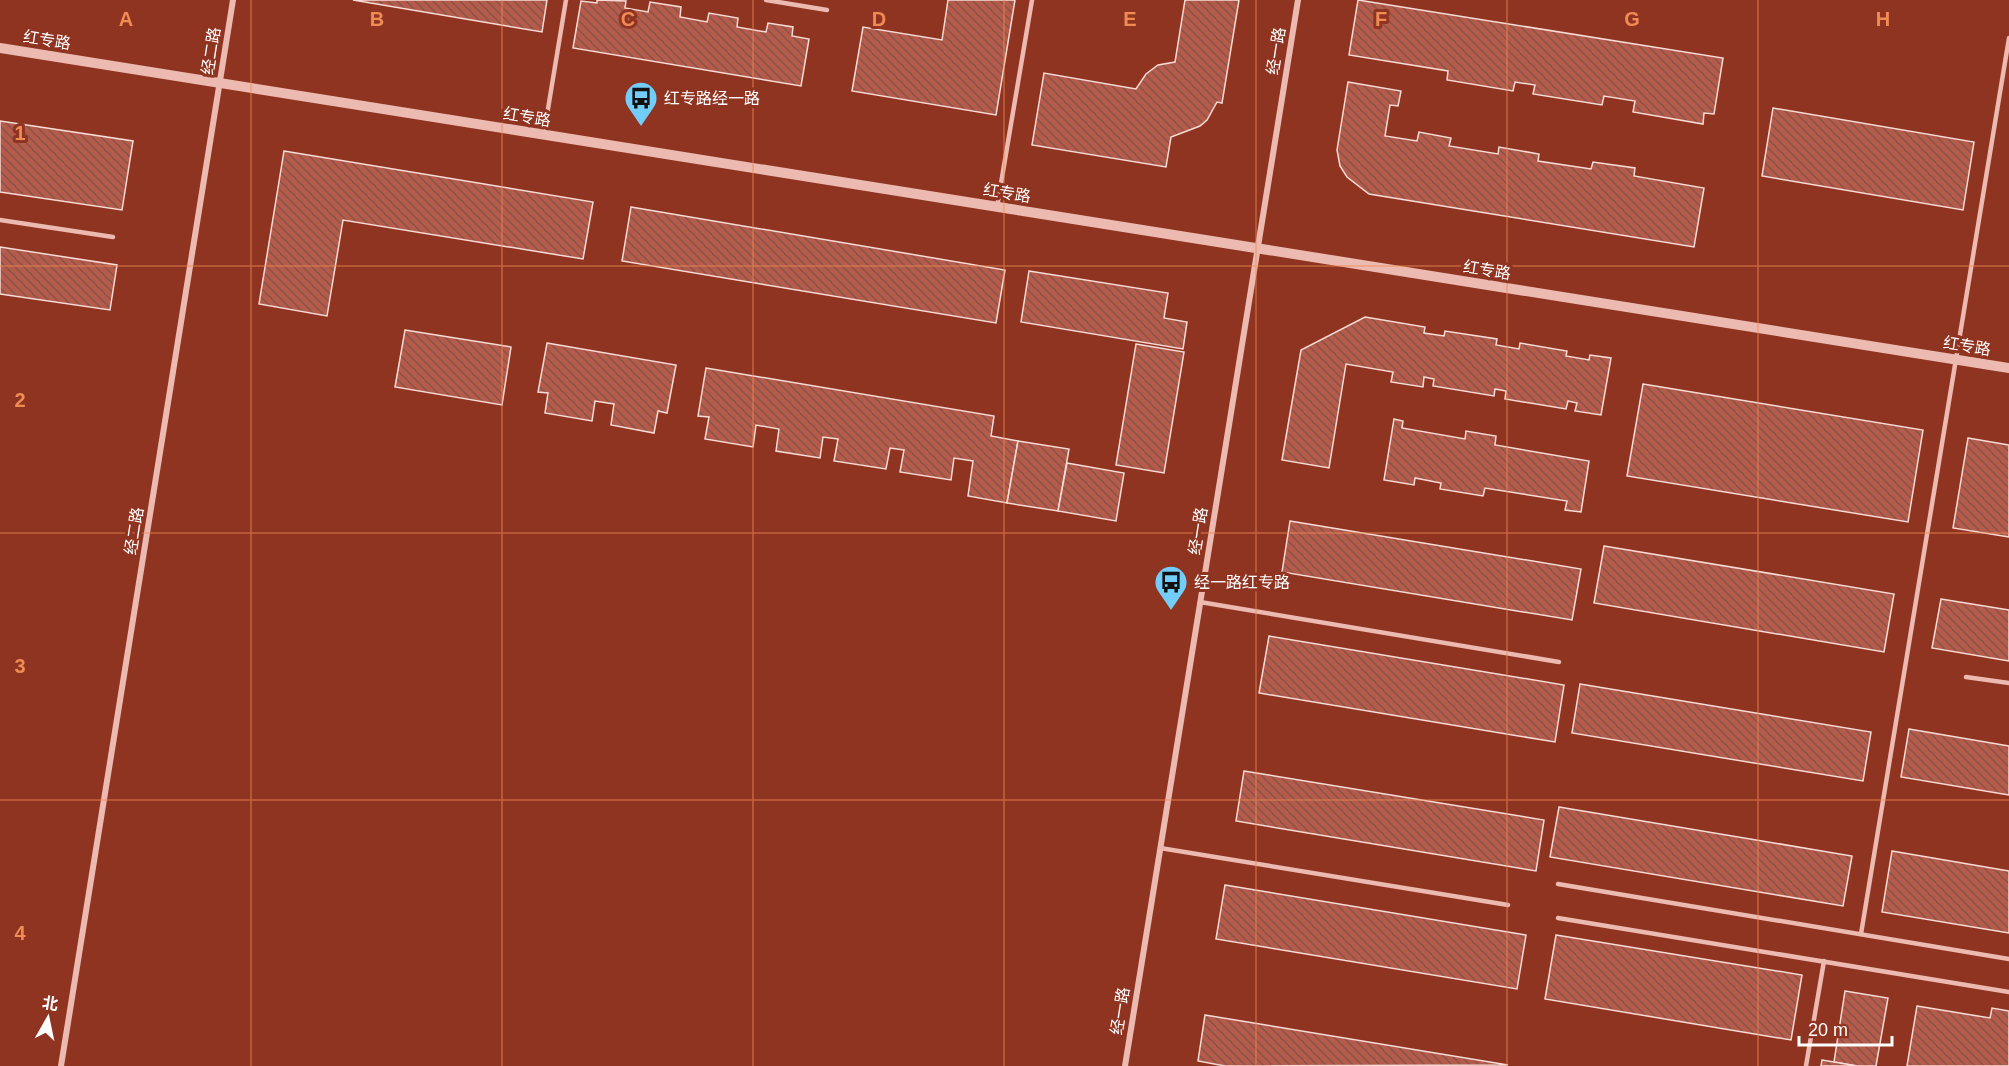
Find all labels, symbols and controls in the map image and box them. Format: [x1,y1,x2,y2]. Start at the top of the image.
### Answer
text: A [119,8,133,30]
text: B [370,8,384,30]
text: C [621,8,635,30]
text: D [872,8,886,30]
text: E [1123,8,1137,30]
text: F [1375,8,1387,30]
text: G [1624,8,1640,30]
text: H [1876,8,1890,30]
street label: 经二路 [199,26,223,76]
street label: 经一路 [1264,26,1288,76]
street label: 红专路 [22,28,72,52]
bus stop icon: 红专路经一路 [623,80,659,127]
place label: 红专路经一路 [664,90,760,107]
street label: 红专路 [502,105,552,129]
text: 1 [14,122,26,144]
street label: 红专路 [982,181,1032,205]
street label: 红专路 [1462,258,1512,282]
street label: 红专路 [1942,334,1992,358]
text: 2 [14,389,26,411]
street label: 经二路 [122,506,146,556]
street label: 经一路 [1186,506,1210,556]
bus stop icon: 经一路红专路 [1153,564,1189,611]
place label: 经一路红专路 [1194,574,1290,591]
text: 3 [14,655,26,677]
text: 4 [14,922,26,944]
street label: 经一路 [1108,986,1132,1036]
north arrow [18,988,78,1048]
text: 北 [41,994,60,1013]
scale bar [1799,1009,1892,1047]
text: 20 m [1808,1020,1848,1040]

